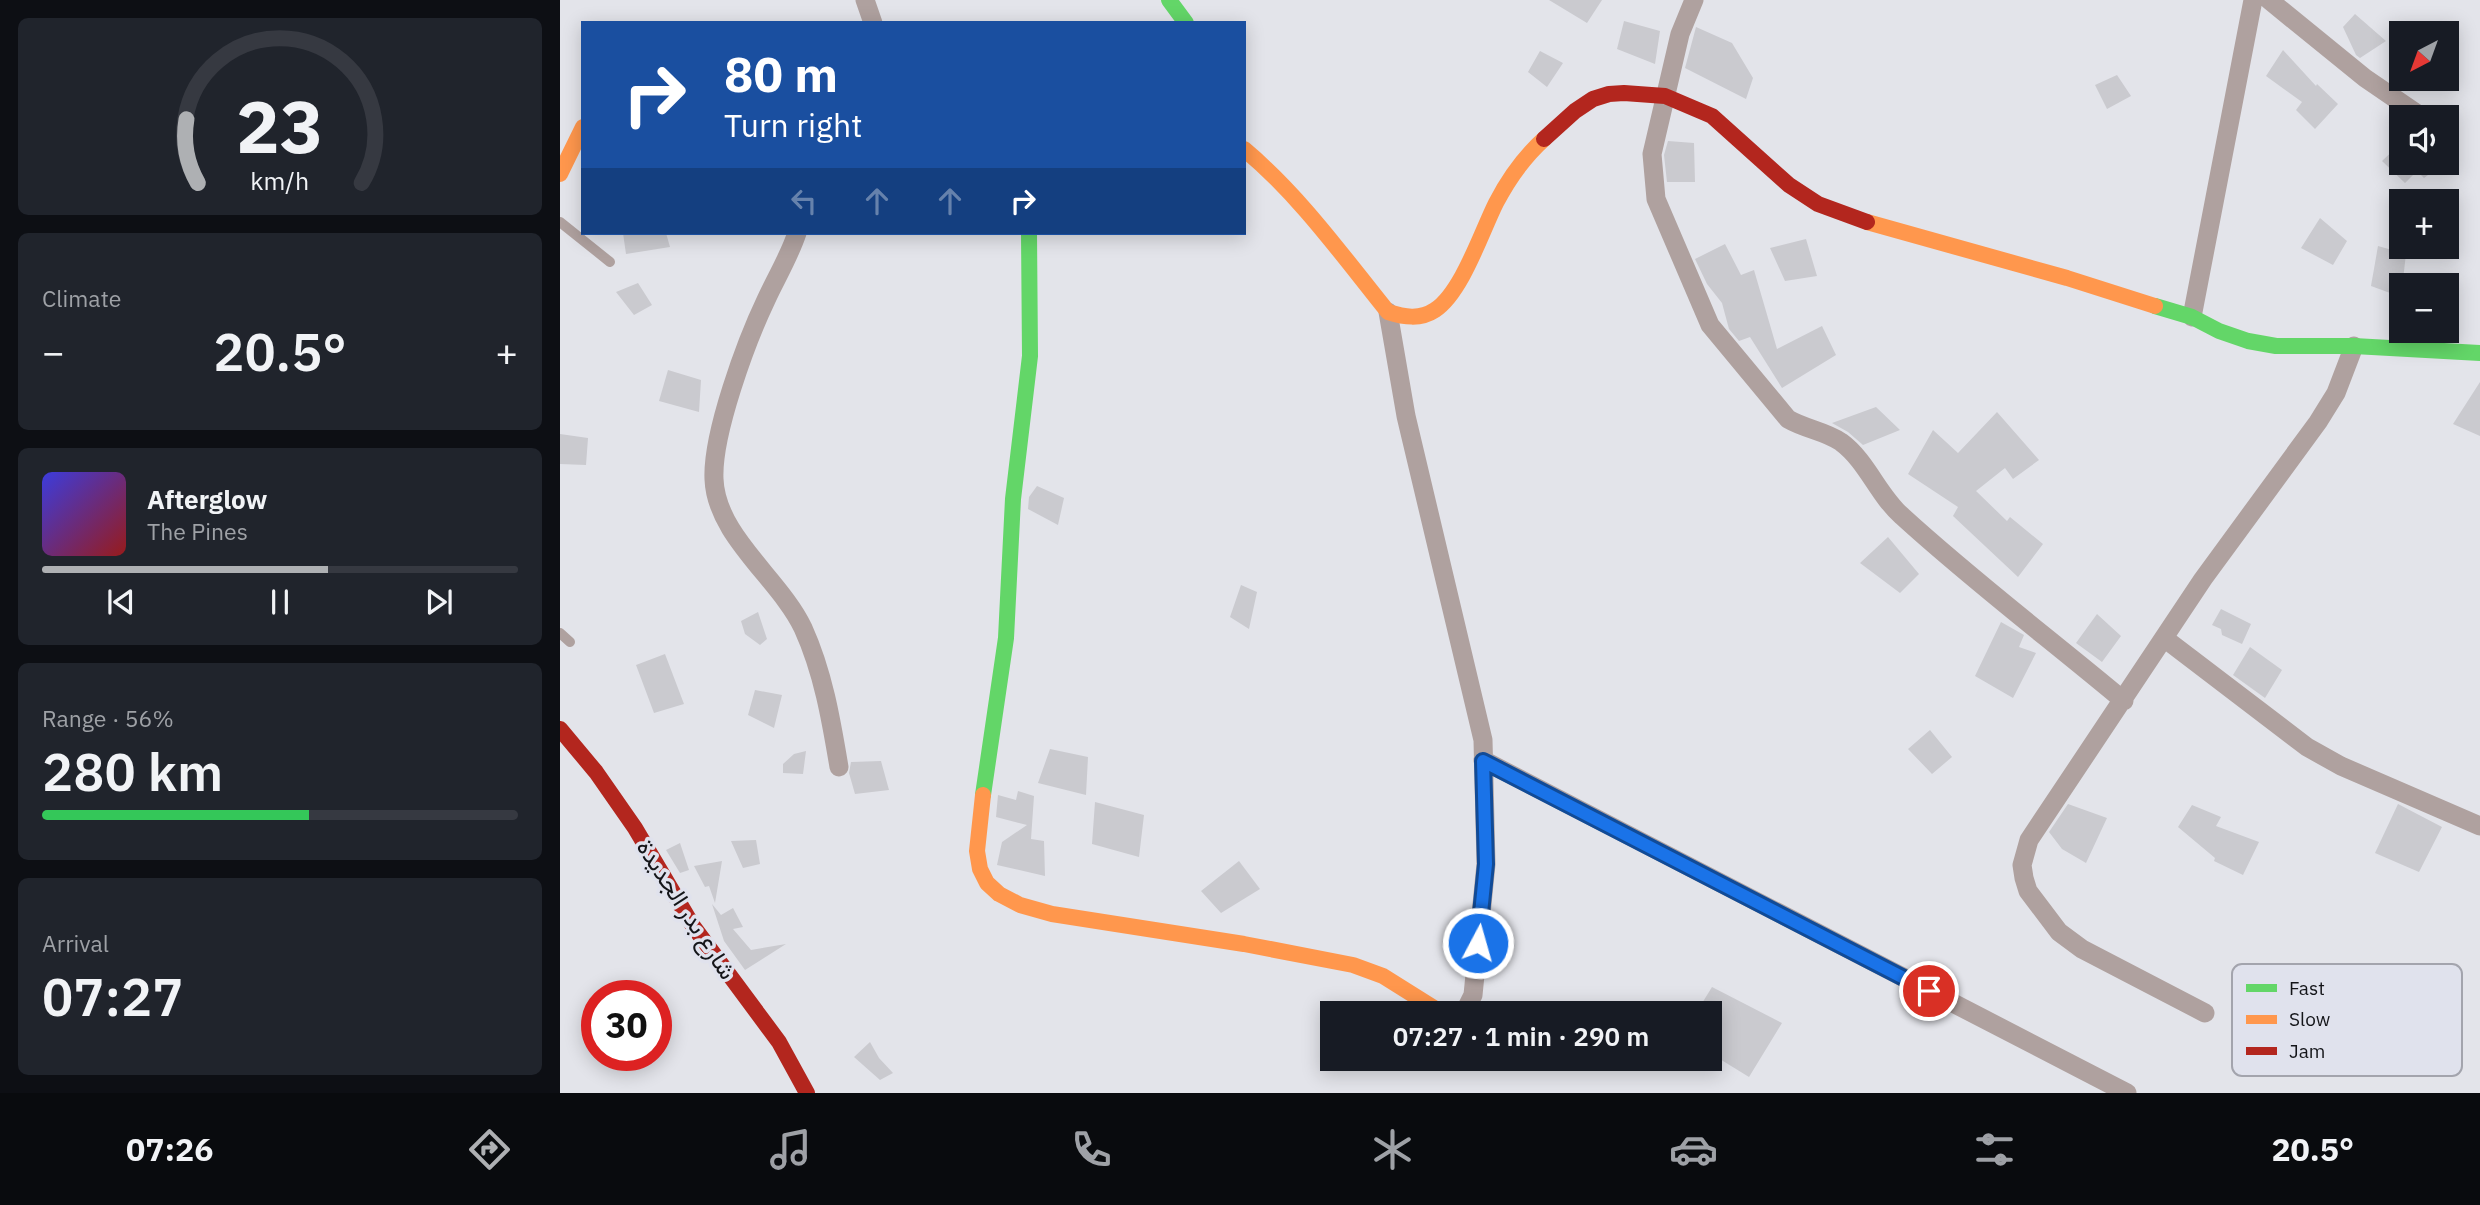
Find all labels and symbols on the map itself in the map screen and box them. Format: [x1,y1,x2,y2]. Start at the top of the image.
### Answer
north arrow [2389,21,2459,91]
street label: شارع بدر الجديدة [629,833,744,986]
position arrow [1441,906,1515,980]
pin [1899,961,1959,1021]
legend [2232,964,2462,1076]
text: Fast [2289,976,2325,1000]
speed limit sign: 30 [581,980,672,1071]
text: Slow [2289,1007,2330,1031]
text: Jam [2289,1039,2325,1063]

